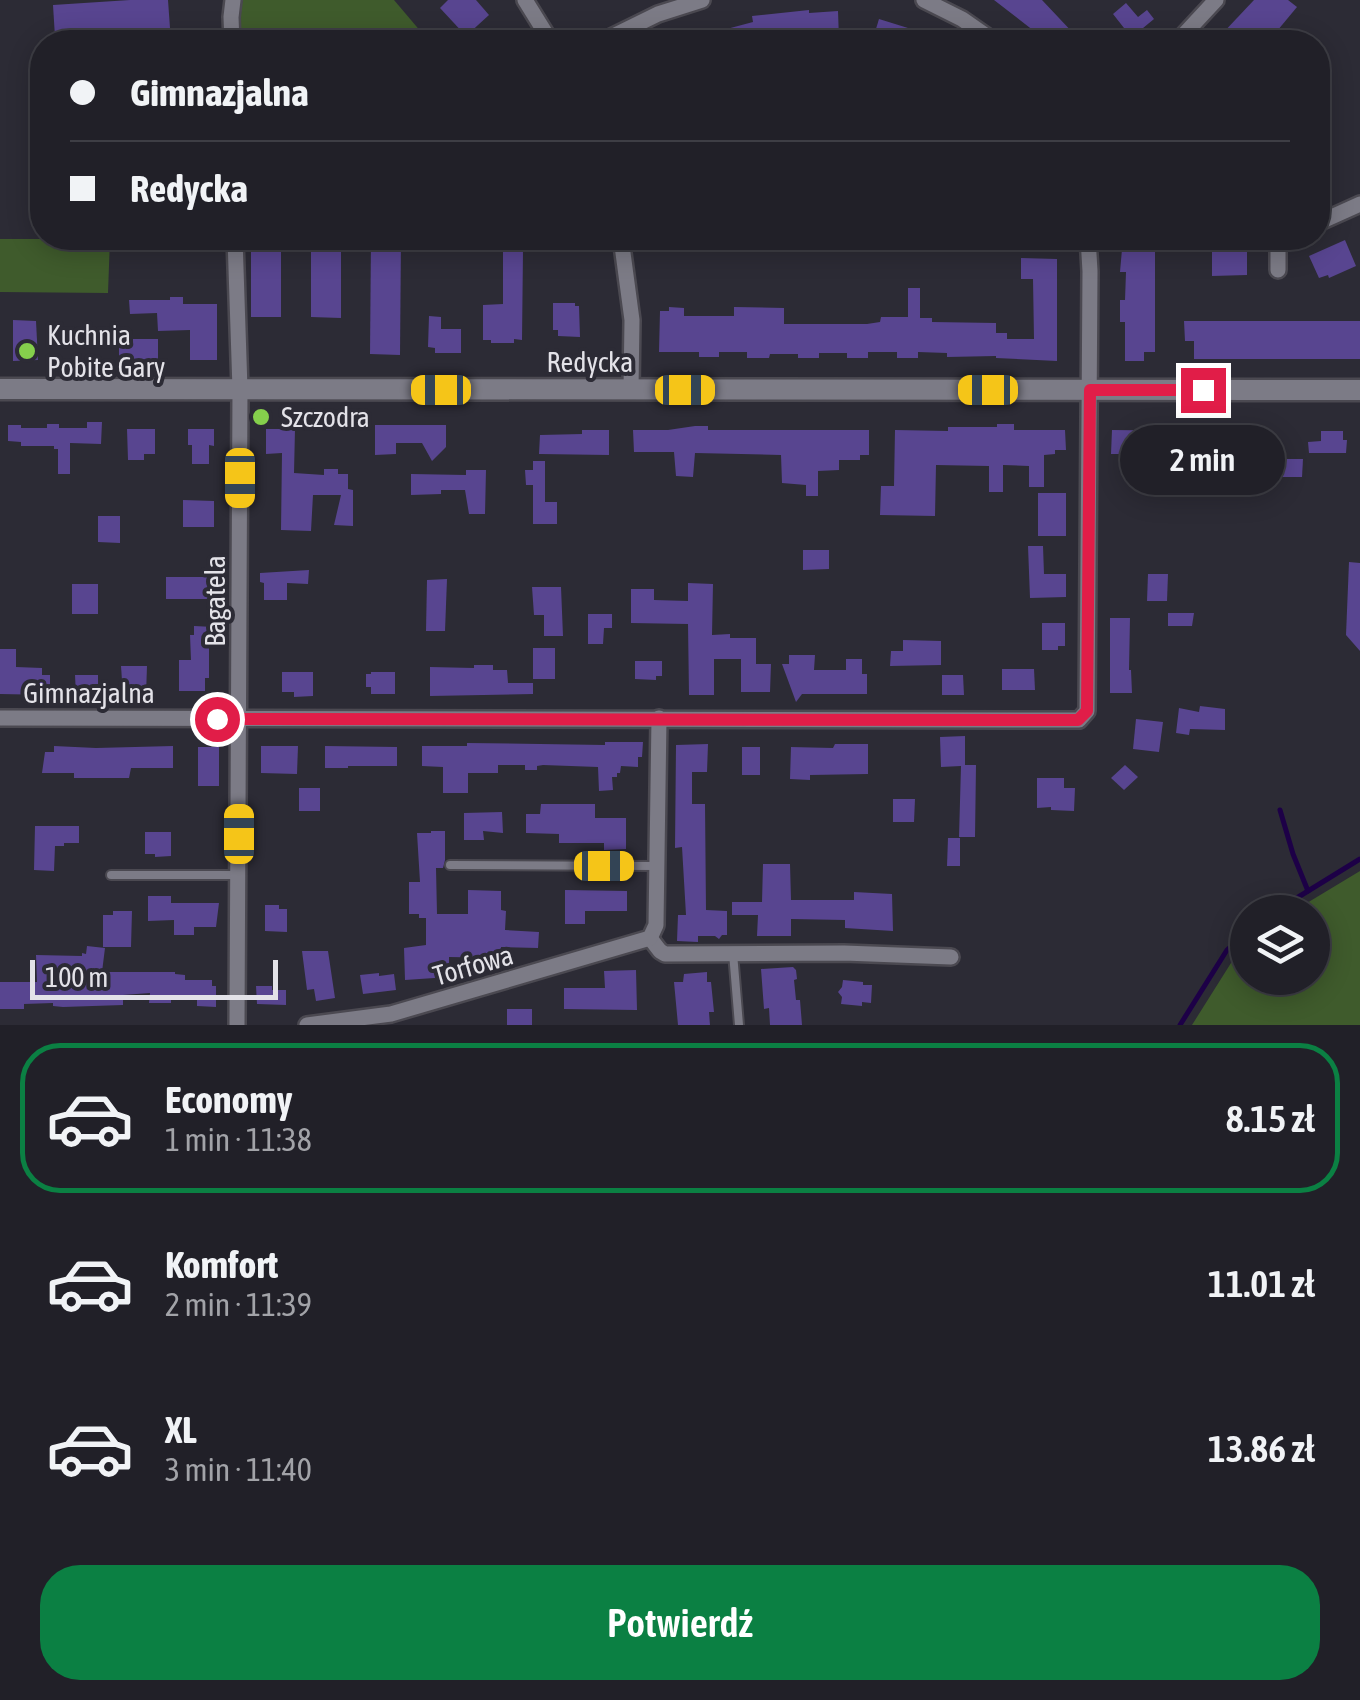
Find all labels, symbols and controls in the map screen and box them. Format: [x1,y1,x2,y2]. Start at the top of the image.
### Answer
text: Gimnazjalna [130,71,309,114]
text: Redycka [130,167,248,210]
place label: Kuchnia Pobite Gary [47,319,165,383]
marker: Kuchnia Pobite Gary [16,340,38,362]
street label: Redycka [547,346,633,378]
route end [1181,368,1226,413]
car [411,375,471,405]
car [655,375,715,405]
car [958,375,1018,405]
place label: Szczodra [281,401,370,433]
marker: Szczodra [250,406,272,428]
callout: 2 min [1120,425,1286,495]
text: 2 min [1170,441,1235,478]
car [225,448,255,508]
street label: Bagatela [199,555,231,647]
street label: Gimnazjalna [23,677,155,709]
route start [195,697,240,742]
car [224,804,254,864]
car [574,851,634,881]
map controls [1230,895,1330,995]
button: layers [1230,895,1330,995]
street label: Torfowa [429,938,517,992]
scale bar [30,955,278,1000]
text: 100 m [45,961,108,993]
icon: car [45,1073,135,1163]
text: Economy [165,1078,292,1121]
text: 8.15 zł [1226,1097,1315,1140]
text: 1 min · 11:38 [165,1121,312,1158]
icon: car [45,1238,135,1328]
text: Komfort [165,1243,278,1286]
text: 11.01 zł [1208,1262,1315,1305]
text: 2 min · 11:39 [165,1286,312,1323]
icon: car [45,1403,135,1493]
text: XL [165,1408,197,1451]
text: 13.86 zł [1208,1427,1315,1470]
text: 3 min · 11:40 [165,1451,312,1488]
button: Potwierdź [40,1565,1320,1680]

